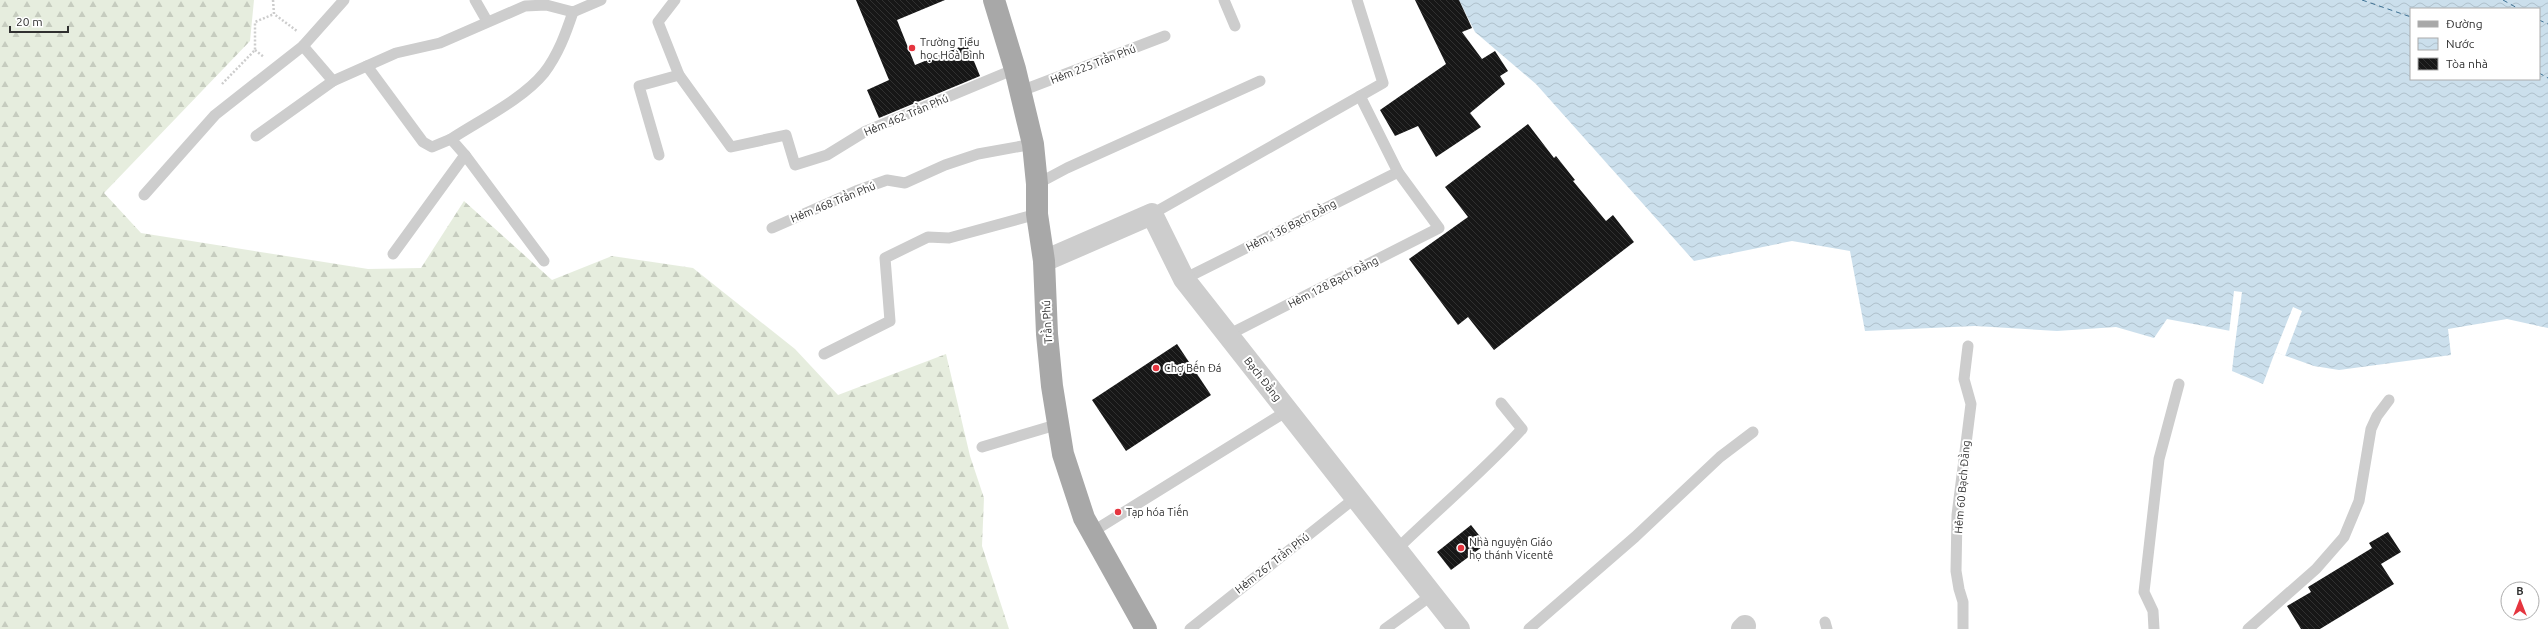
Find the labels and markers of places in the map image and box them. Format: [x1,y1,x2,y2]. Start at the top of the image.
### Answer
place label: Trường Tiểu học Hoà Bình [920,36,985,62]
marker: Trường Tiểu học Hoà Bình [907,43,917,53]
place label: Chợ Bến Đá [1164,360,1221,375]
marker: Chợ Bến Đá [1151,363,1161,373]
place label: Tạp hóa Tiến [1126,504,1189,519]
marker: Tạp hóa Tiến [1113,507,1123,517]
place label: Nhà nguyện Giáo họ thánh Vicentê [1469,536,1553,562]
marker: Nhà nguyện Giáo họ thánh Vicentê [1456,543,1466,553]

